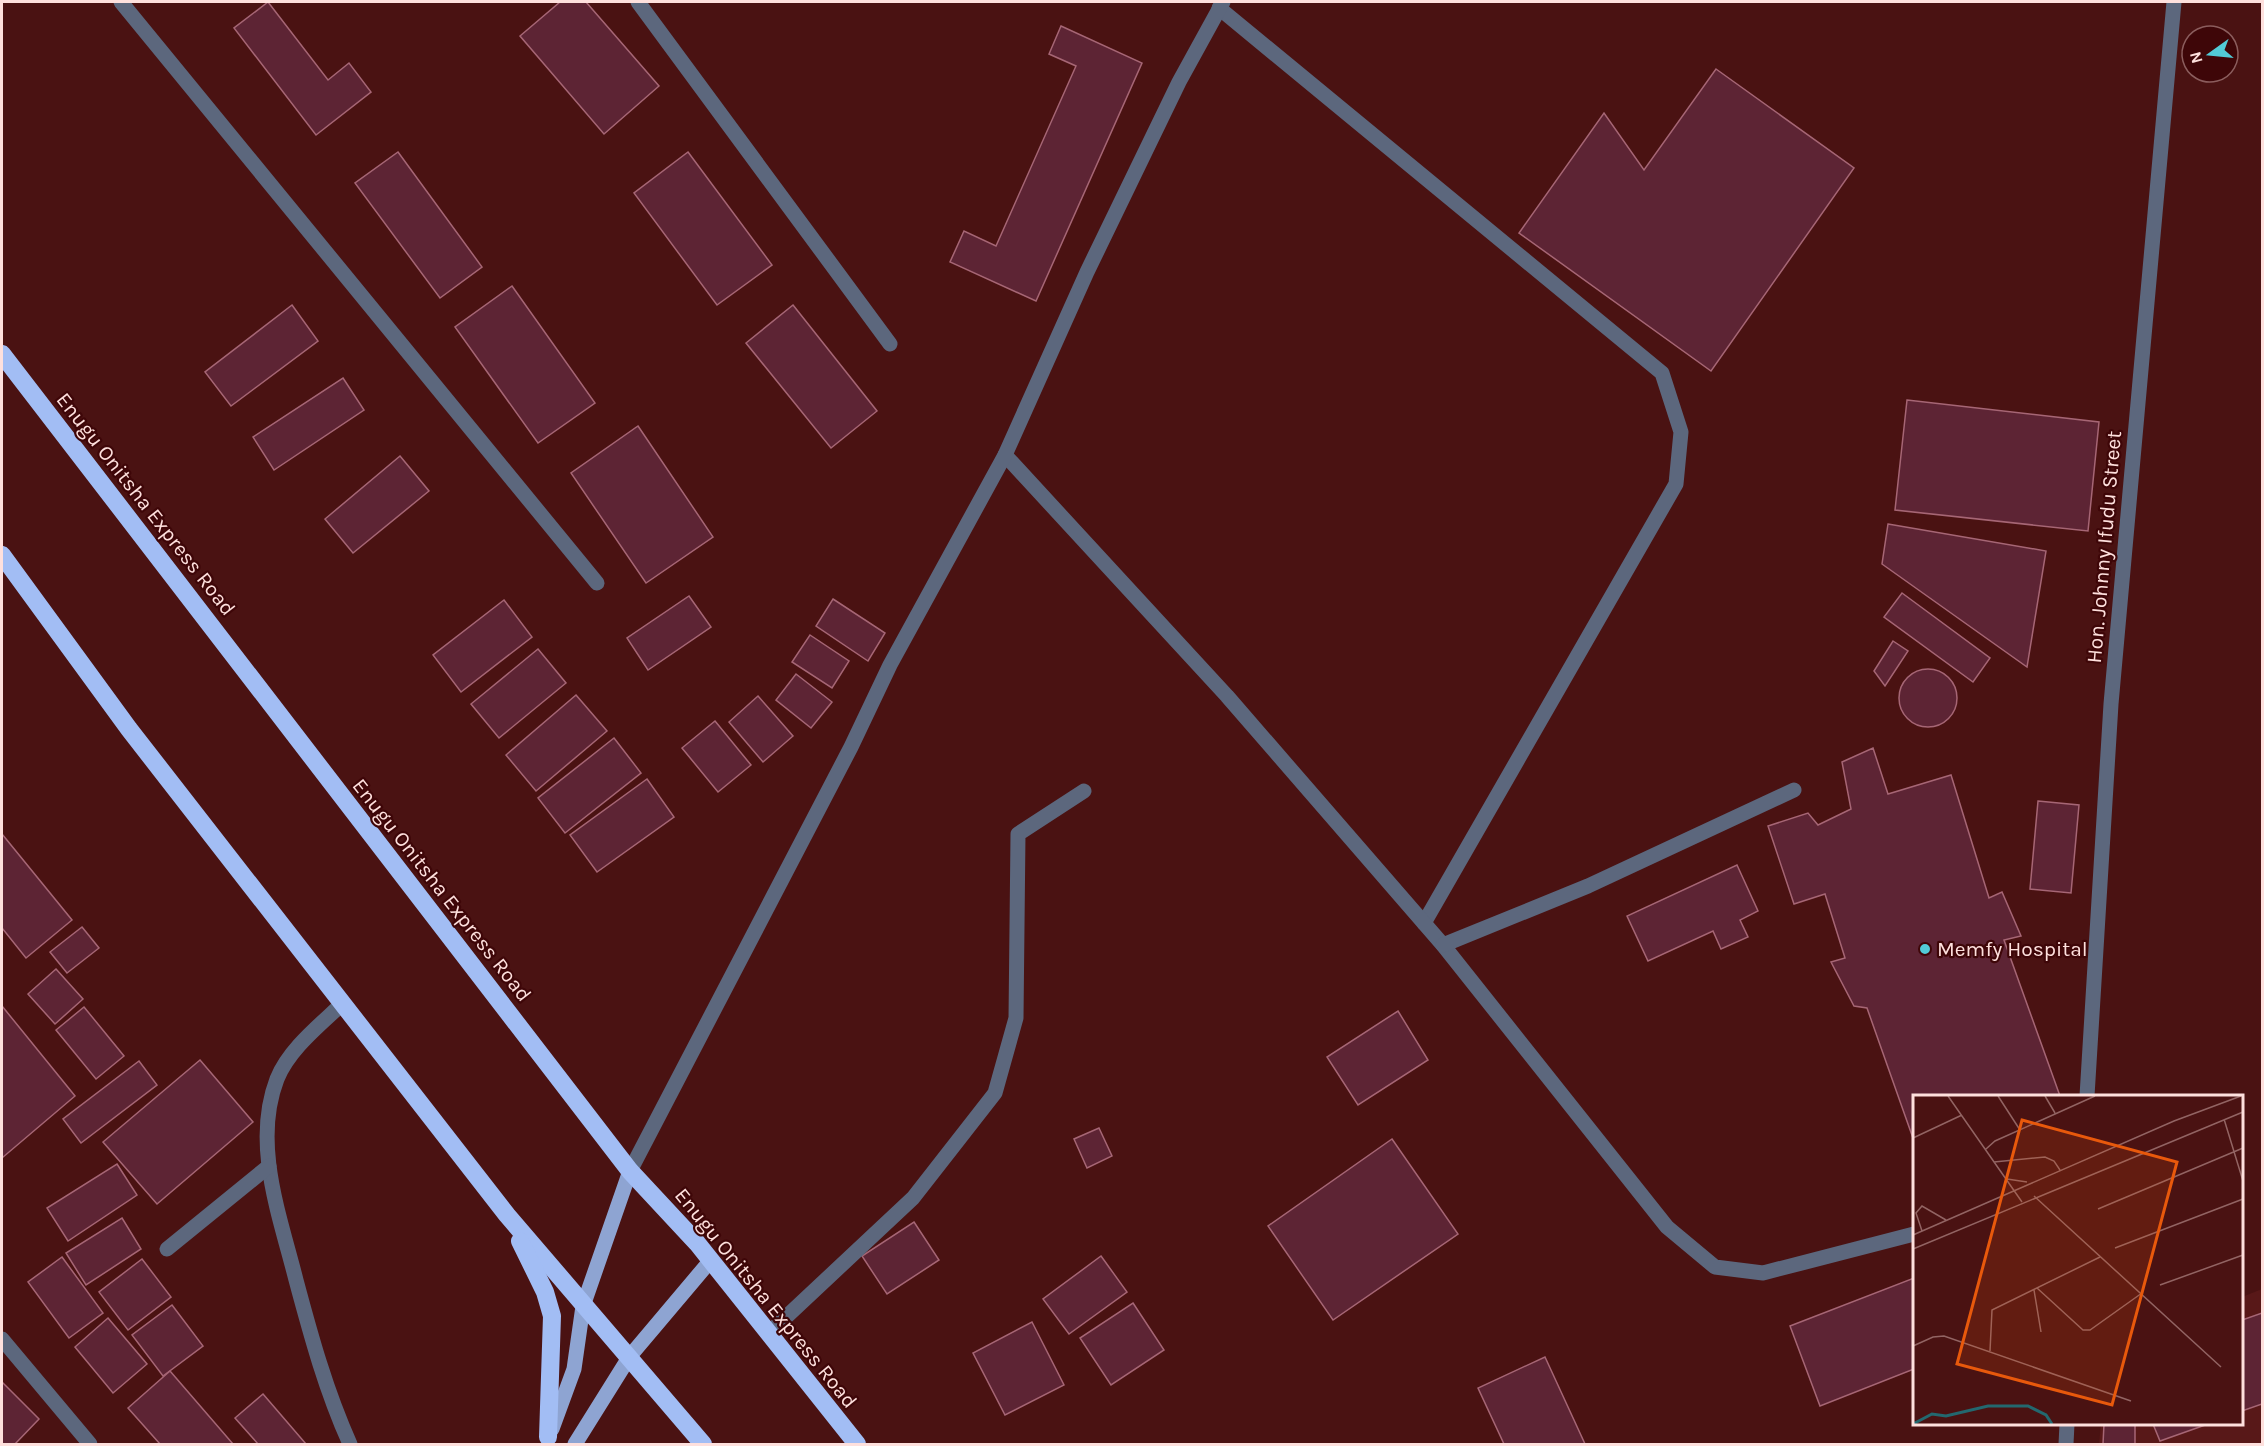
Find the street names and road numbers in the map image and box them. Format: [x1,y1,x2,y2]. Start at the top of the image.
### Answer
street label: Enugu Onitsha Express Road [52,388,240,620]
street label: Hon. Johnny Ifudu Street [2082,430,2126,664]
street label: Enugu Onitsha Express Road [348,774,536,1006]
street label: Enugu Onitsha Express Road [670,1183,862,1413]

